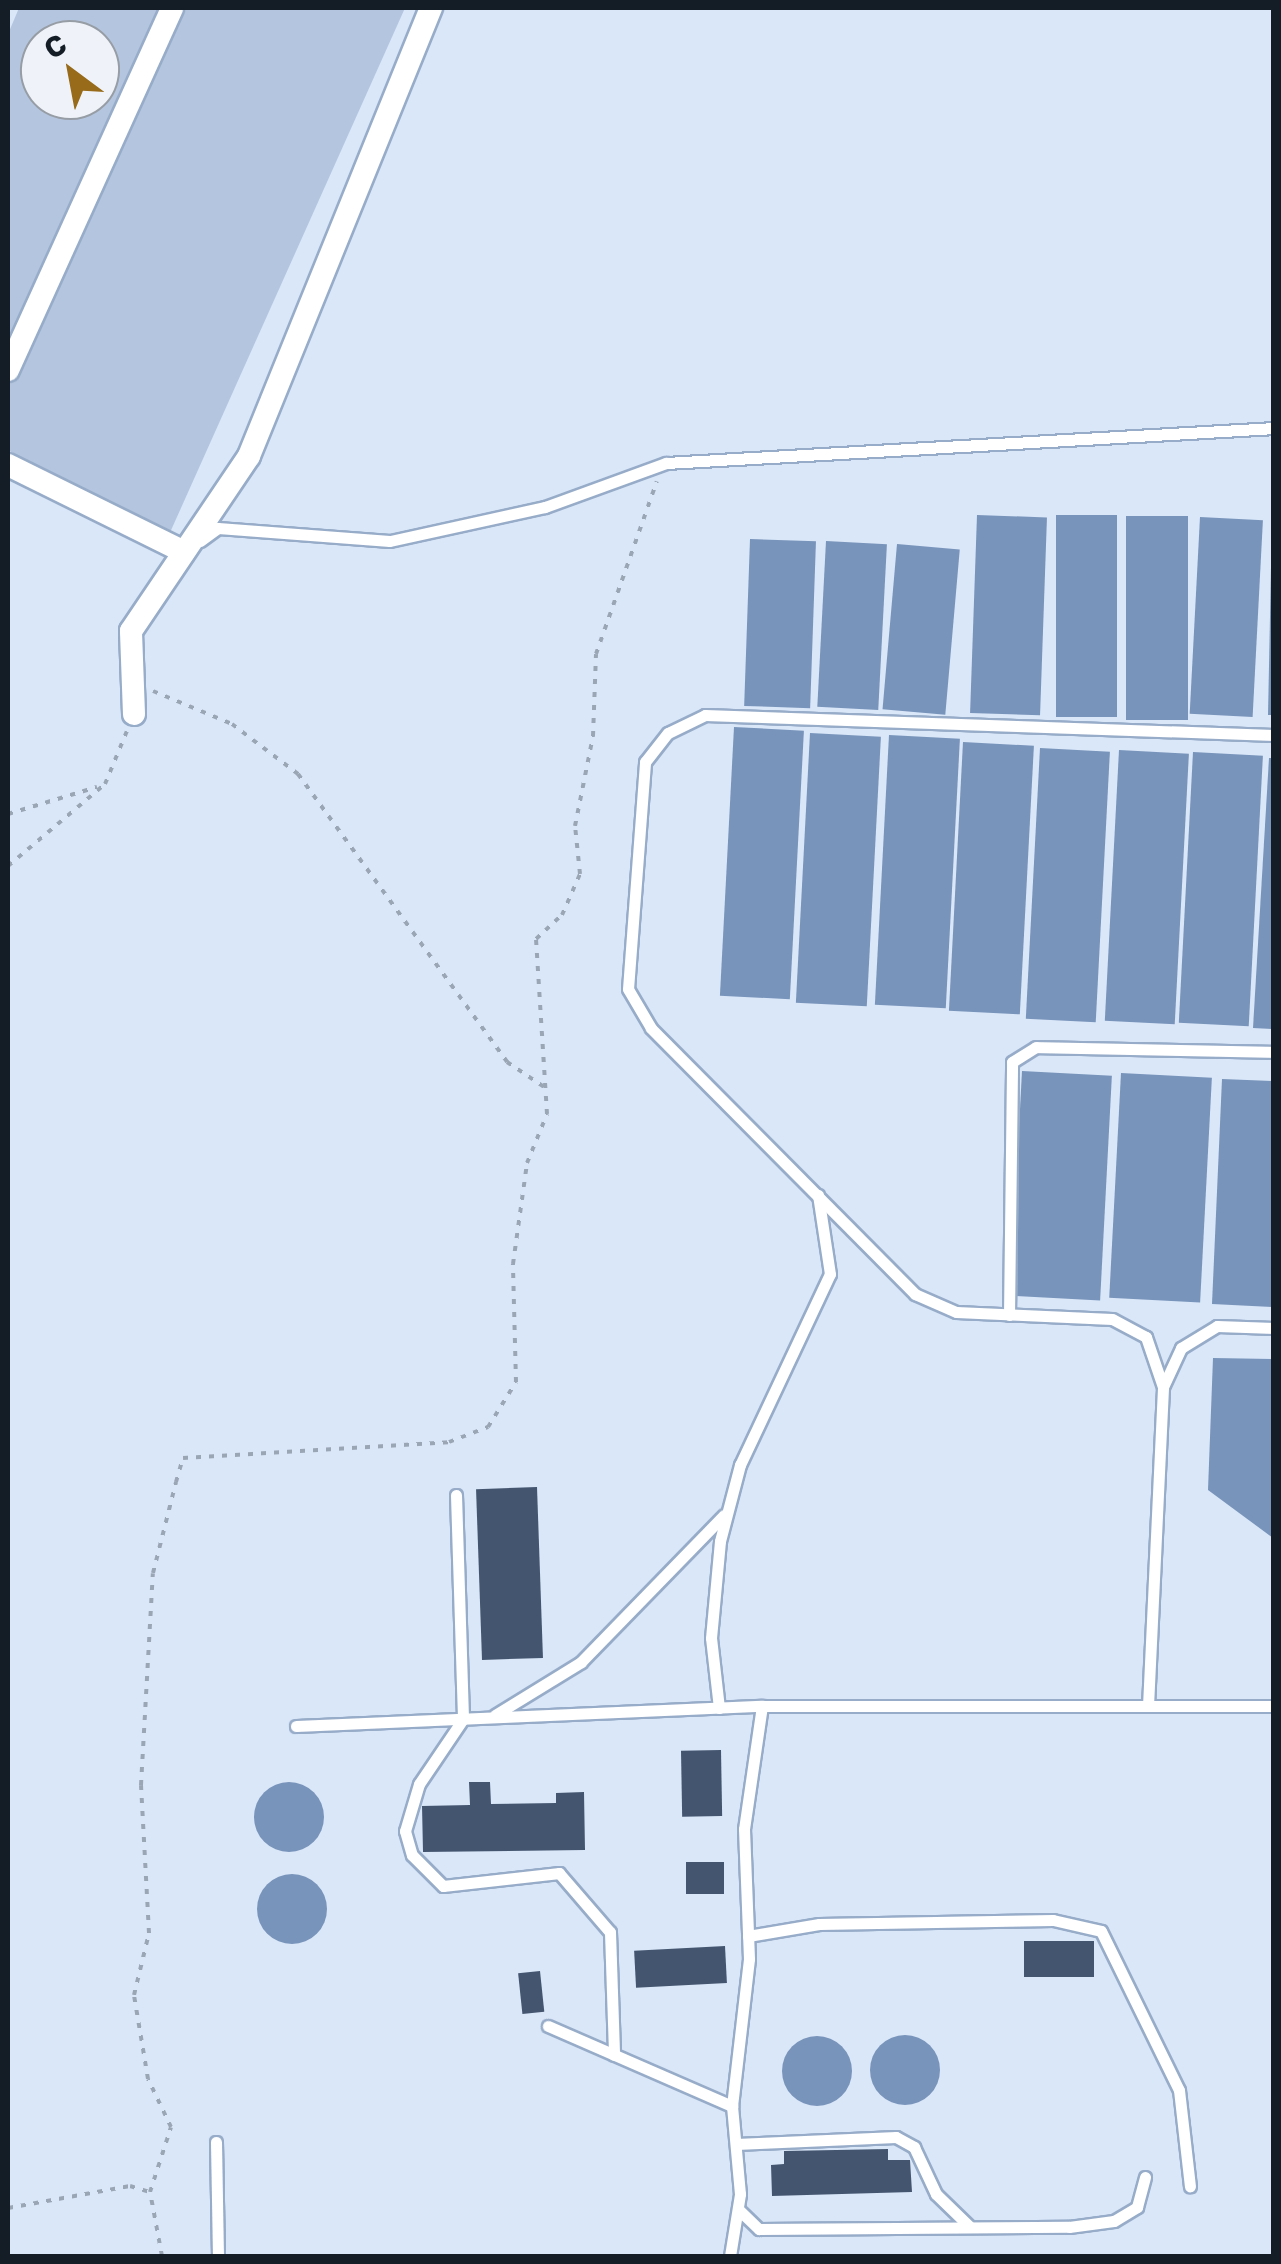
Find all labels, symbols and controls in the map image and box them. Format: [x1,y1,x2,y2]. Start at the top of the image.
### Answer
north arrow [20,20,120,120]
text: С [38,27,72,65]

